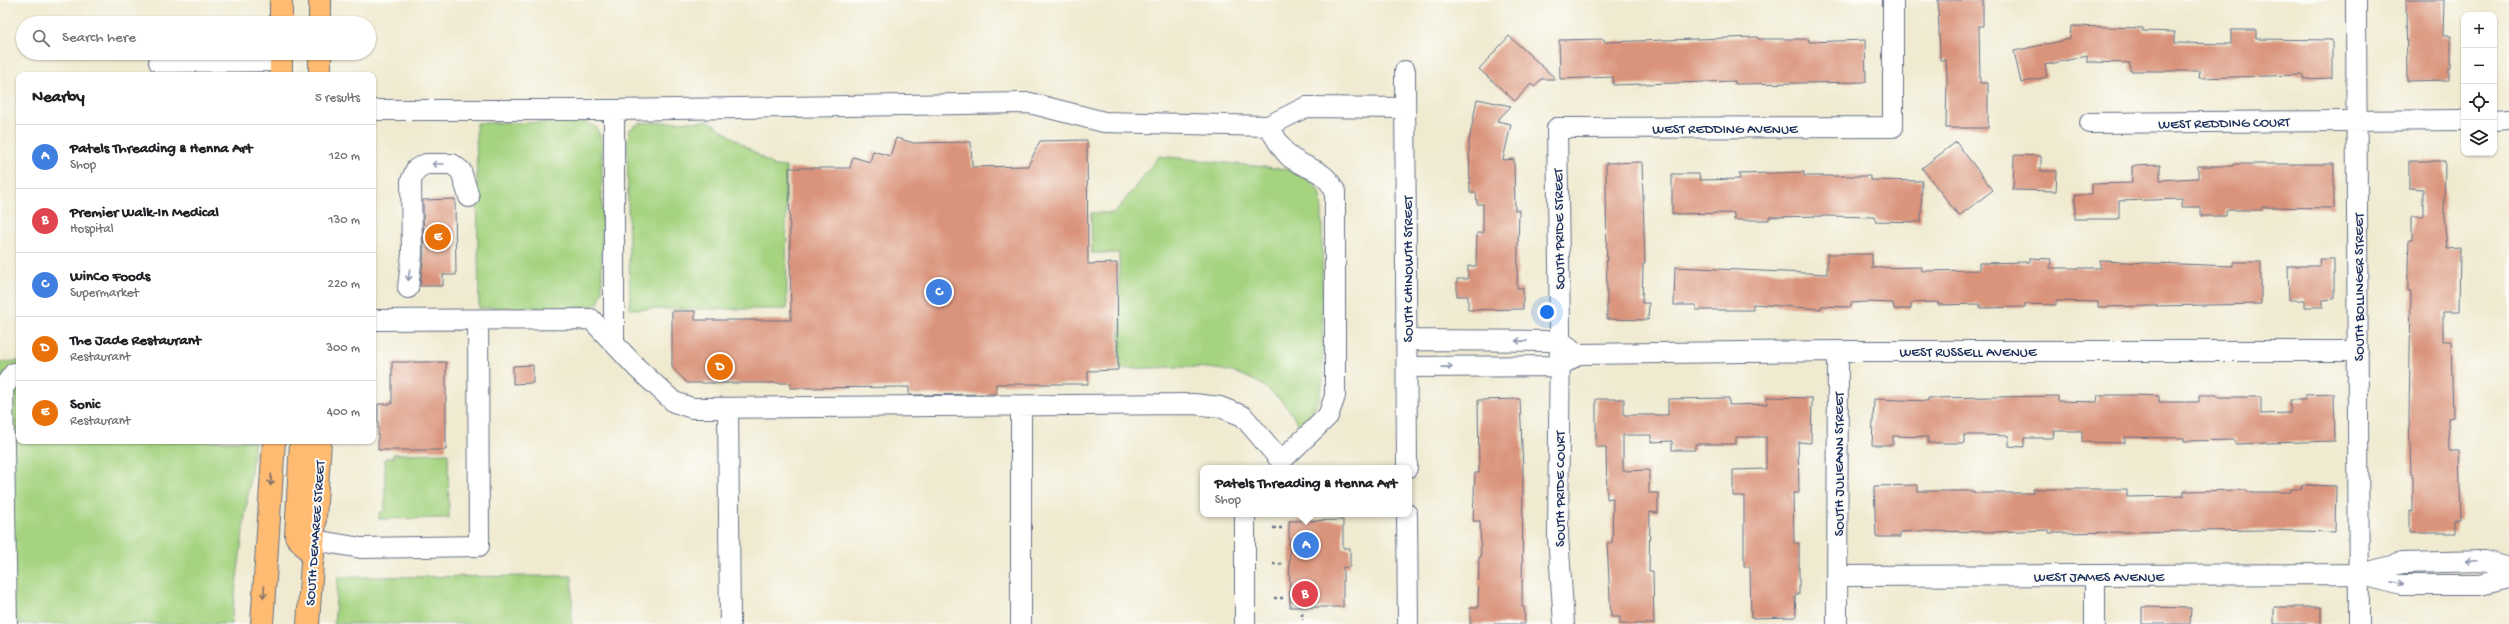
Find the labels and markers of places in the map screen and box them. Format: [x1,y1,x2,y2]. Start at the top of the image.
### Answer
pin: E [425,222,451,252]
pin: C [926,277,952,307]
pin: D [707,352,733,382]
pin: A [1293,530,1319,560]
pin: B [1292,579,1318,609]

